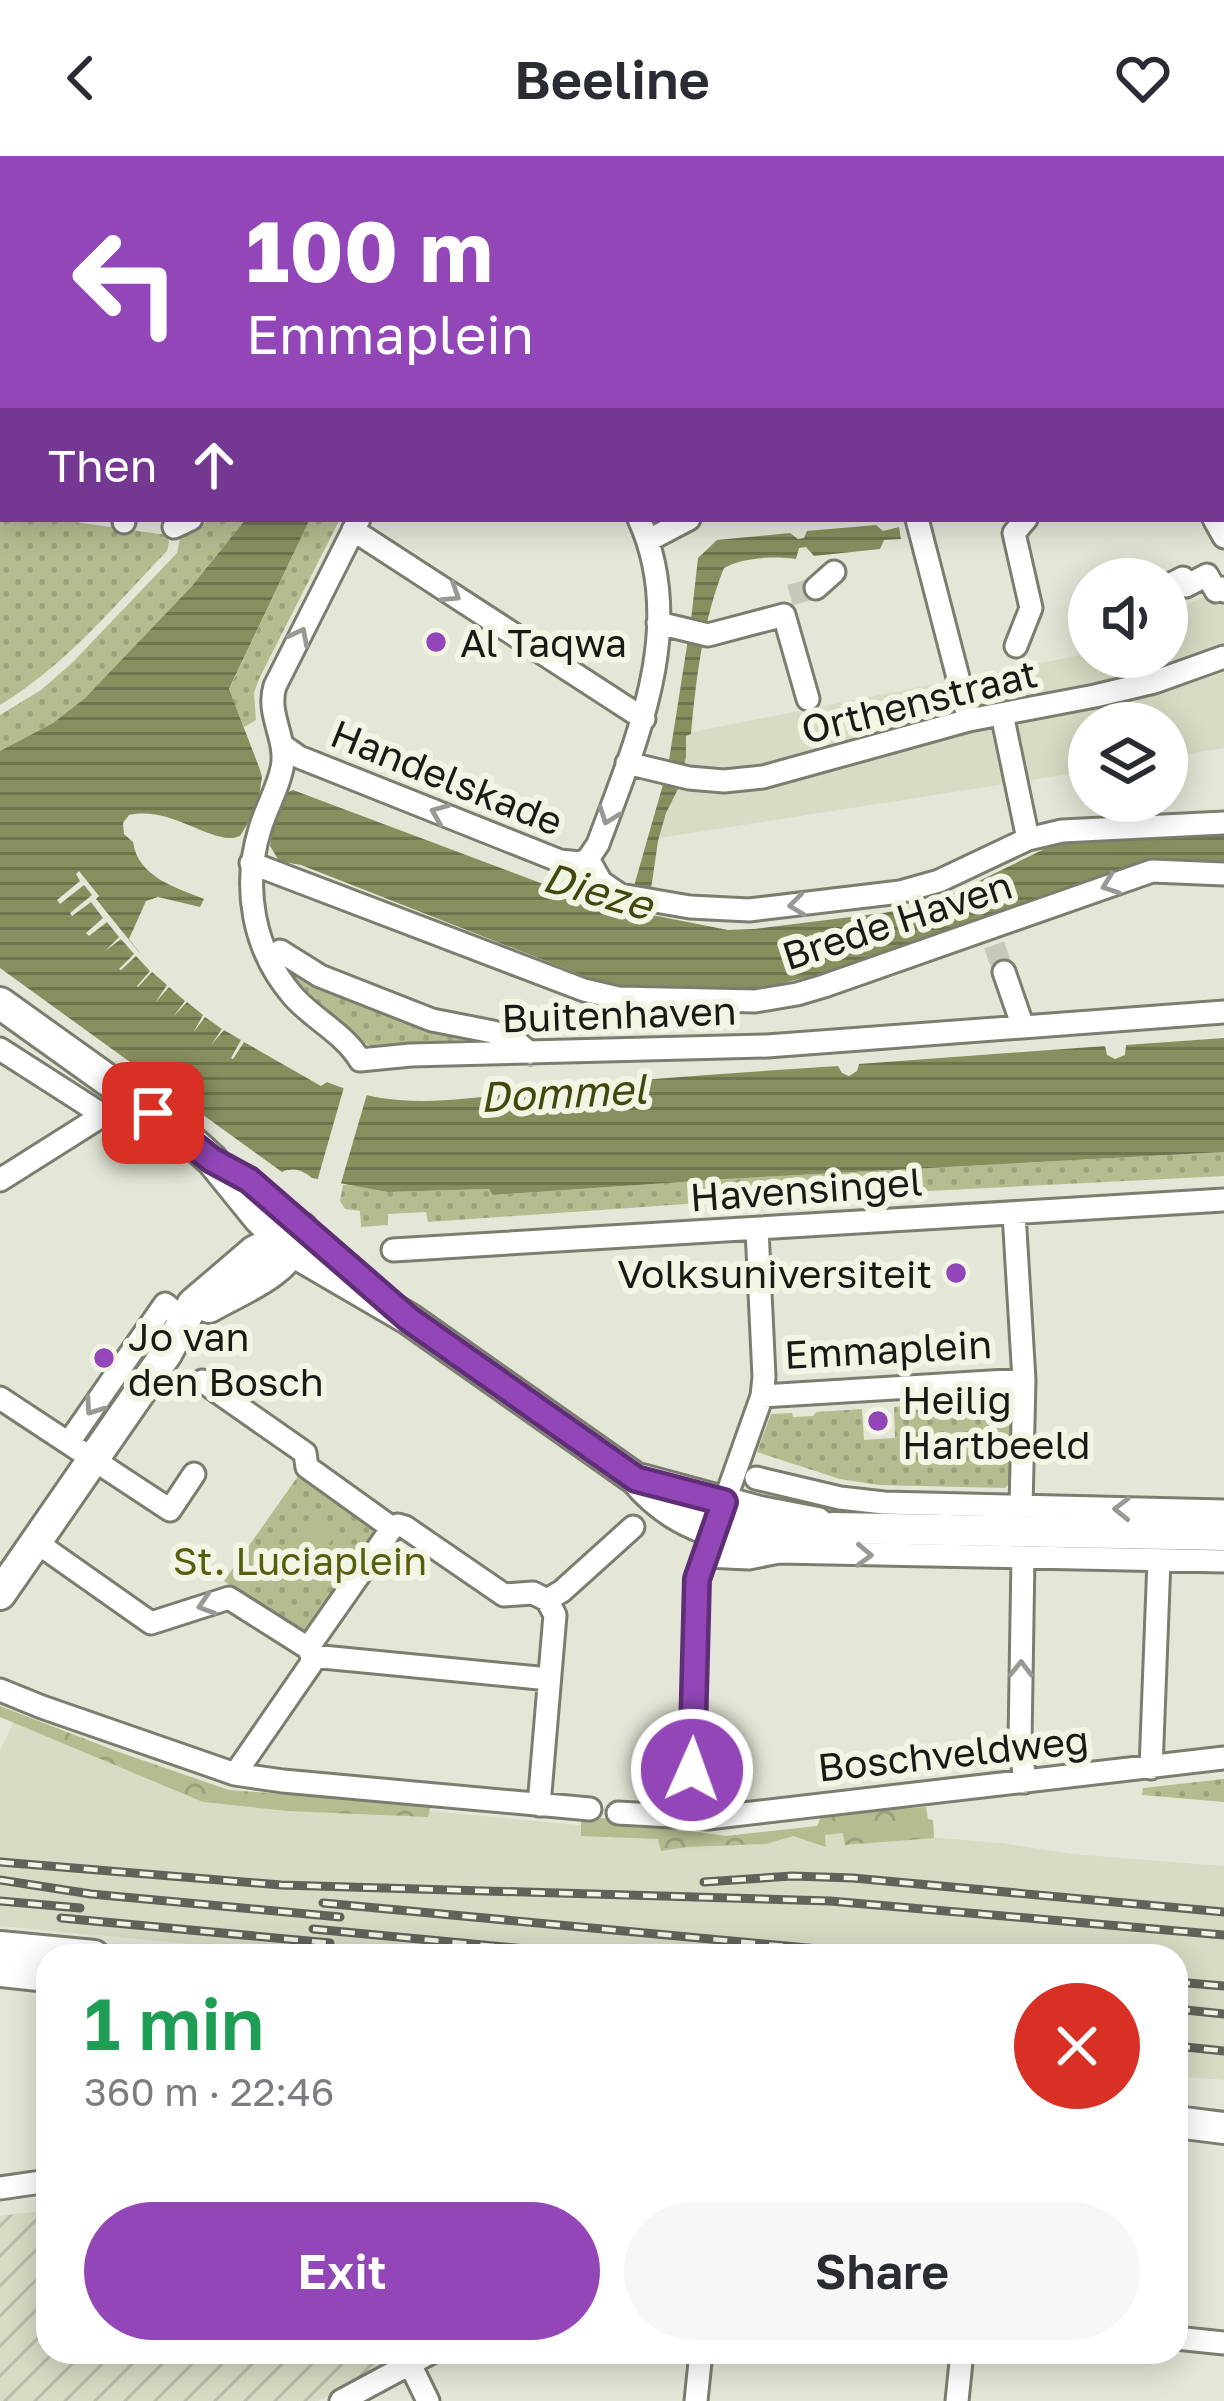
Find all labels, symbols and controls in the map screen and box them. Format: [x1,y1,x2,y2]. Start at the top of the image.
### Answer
icon: back [48,45,114,111]
icon: heart [1110,45,1176,111]
text: Beeline [514,46,710,111]
text: 100 m [246,200,493,300]
icon: left [48,204,204,360]
text: Emmaplein [246,301,534,366]
icon: ahead [181,432,247,498]
text: Then [48,438,157,492]
map controls [1068,558,1188,822]
button: sound [1068,558,1188,678]
one-way arrow [438,580,460,602]
place label: Al Taqwa [460,619,627,666]
one-way arrow [285,627,309,648]
marker: Al Taqwa [423,629,449,655]
street label: Orthenstraat [796,649,1042,753]
button: layers [1068,702,1188,822]
street label: Handelskade [324,709,570,845]
one-way arrow [430,803,451,827]
one-way arrow [598,804,622,825]
water label: Dieze [538,851,661,930]
street label: Brede Haven [776,861,1018,979]
one-way arrow [1100,871,1121,896]
one-way arrow [787,891,807,917]
street label: Buitenhaven [501,986,737,1042]
pin [102,1062,204,1164]
water label: Dommel [478,1063,649,1121]
icon: arrive [120,1080,186,1146]
street label: Havensingel [688,1157,924,1221]
place label: Volksuniversiteit [617,1250,932,1297]
marker: Volksuniversiteit [943,1260,969,1286]
place label: Jo van den Bosch [128,1313,324,1405]
street label: Emmaplein [783,1320,993,1378]
marker: Jo van den Bosch [91,1345,117,1371]
place label: Heilig Hartbeeld [902,1376,1091,1468]
one-way arrow [85,1394,107,1416]
marker: Heilig Hartbeeld [865,1408,891,1434]
one-way arrow [1112,1496,1131,1522]
park label: St. Luciaplein [173,1537,427,1584]
one-way arrow [855,1541,874,1567]
one-way arrow [196,1591,217,1616]
one-way arrow [1008,1659,1034,1677]
position arrow [629,1707,755,1833]
street label: Boschveldweg [815,1715,1091,1791]
text: 1 min [84,1979,264,2066]
button: close [1014,1983,1140,2109]
text: 360 m · 22:46 [84,2068,334,2115]
button: Exit [84,2202,600,2340]
button: Share [624,2202,1140,2340]

